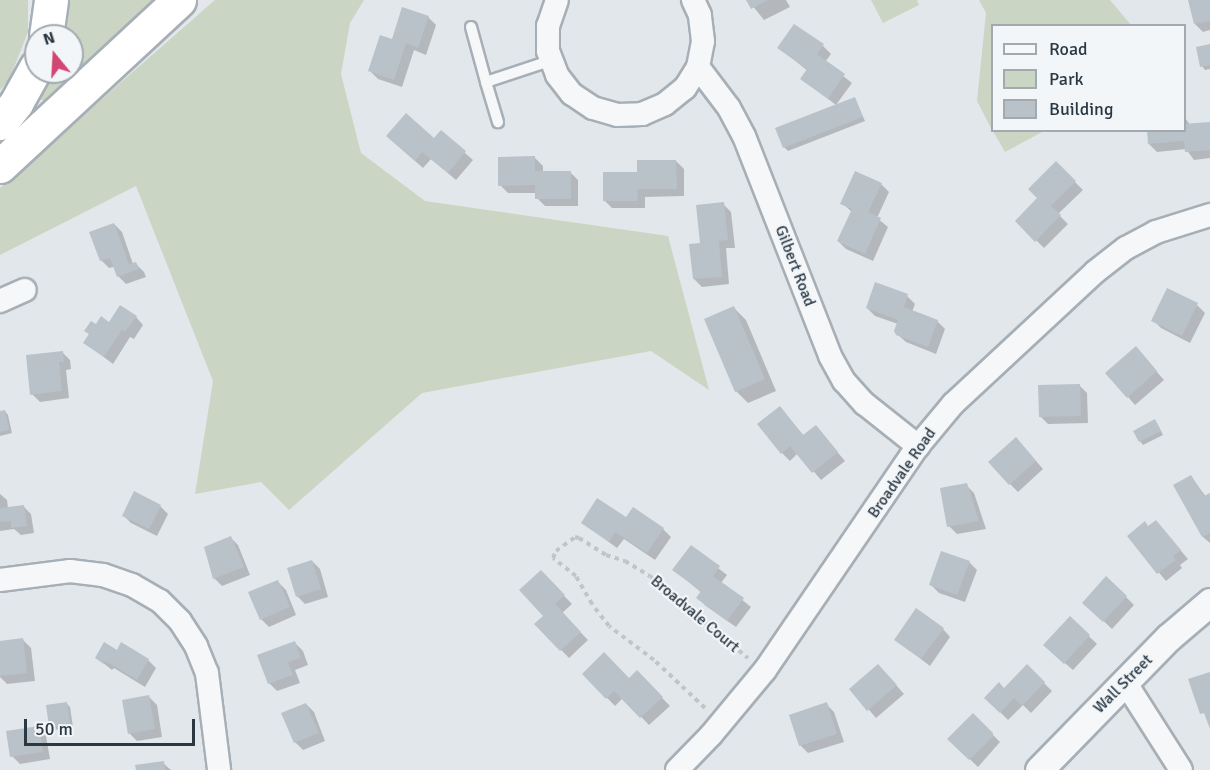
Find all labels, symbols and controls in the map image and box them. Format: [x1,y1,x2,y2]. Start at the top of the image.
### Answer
north arrow [24,24,84,84]
legend [991,24,1186,132]
text: N [41,28,57,50]
text: Road [1049,38,1088,60]
text: Park [1049,68,1084,90]
text: Building [1049,98,1113,120]
street label: Gilbert Road [771,223,819,309]
street label: Broadvale Road [864,424,940,522]
street label: Broadvale Court [647,571,743,657]
street label: Wall Street [1089,650,1157,718]
scale bar [27,707,198,745]
text: 50 m [35,718,73,740]

